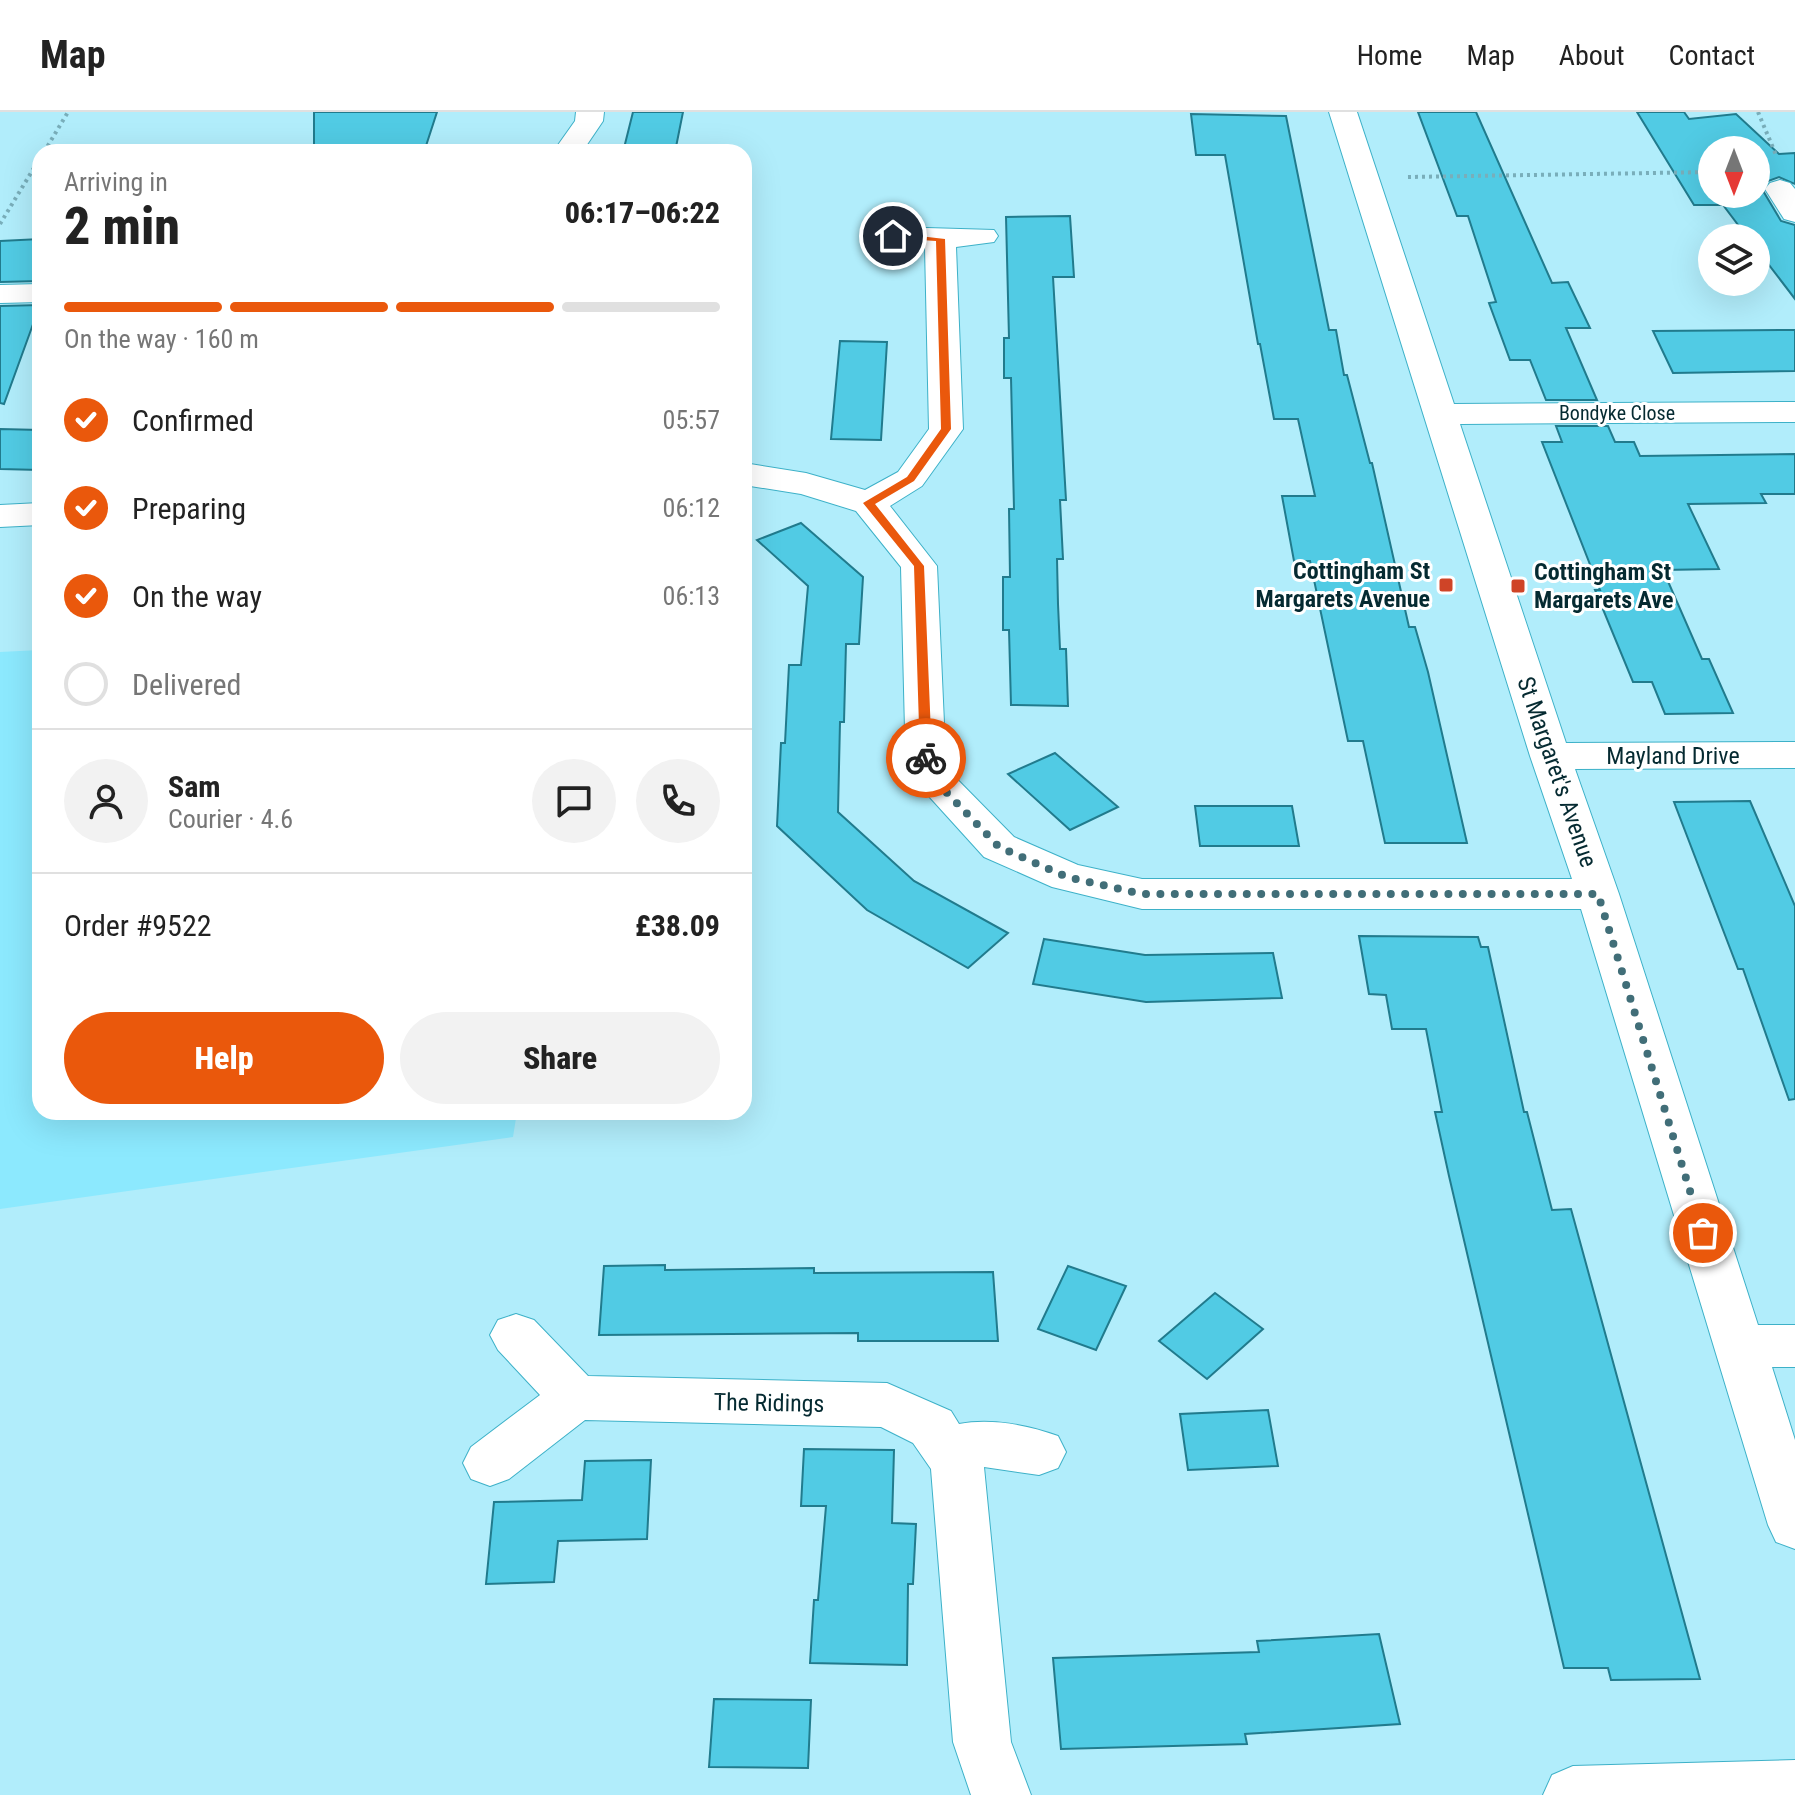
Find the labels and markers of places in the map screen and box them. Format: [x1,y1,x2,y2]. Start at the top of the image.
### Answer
pin [859,202,927,270]
place label: Cottingham St Margarets Avenue [1255,557,1430,613]
place label: Cottingham St Margarets Ave [1534,558,1673,614]
marker: Cottingham St Margarets Avenue [1437,576,1455,594]
marker: Cottingham St Margarets Ave [1509,577,1527,595]
pin [1669,1199,1737,1267]

